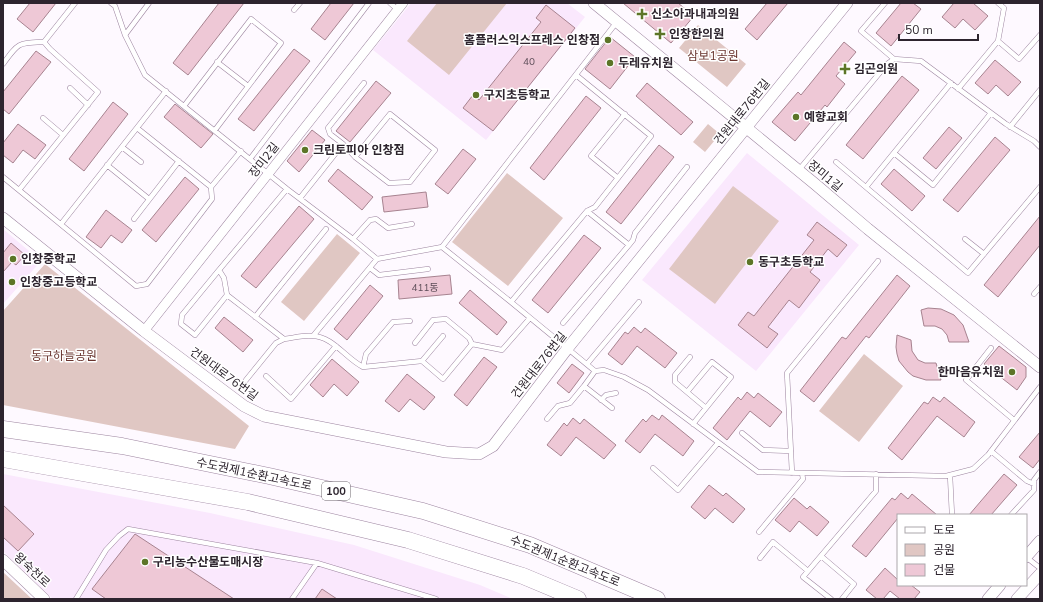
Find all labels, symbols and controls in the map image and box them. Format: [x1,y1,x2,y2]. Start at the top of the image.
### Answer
place label: 신소아과내과의원 [651,6,739,22]
marker: 신소아과내과의원 [636,8,648,20]
scale bar [899,16,978,42]
text: 50 m [905,22,933,38]
place label: 인창한의원 [669,26,724,42]
marker: 인창한의원 [654,28,666,40]
place label: 홈플러스익스프레스 인창점 [464,32,600,48]
marker: 홈플러스익스프레스 인창점 [603,35,613,45]
park label: 삼보1공원 [687,48,739,64]
house number: 40 [523,55,535,69]
place label: 두레유치원 [618,55,673,71]
marker: 두레유치원 [605,58,615,68]
place label: 김곤의원 [854,61,898,77]
marker: 김곤의원 [839,63,851,75]
street label: 건원대로76번길 [710,76,774,148]
place label: 구지초등학교 [484,87,550,103]
marker: 구지초등학교 [471,90,481,100]
place label: 예향교회 [804,109,848,125]
marker: 예향교회 [791,112,801,122]
street label: 장미2길 [245,139,283,181]
place label: 크린토피아 인창점 [313,142,405,158]
marker: 크린토피아 인창점 [300,145,310,155]
street label: 장미1길 [804,157,846,195]
place label: 인창중학교 [21,251,76,267]
marker: 인창중학교 [8,254,18,264]
place label: 동구초등학교 [758,254,824,270]
marker: 동구초등학교 [745,257,755,267]
place label: 인창중고등학교 [20,274,97,290]
marker: 인창중고등학교 [7,277,17,287]
house number: 411동 [411,281,439,295]
street label: 건원대로76번길 [508,328,570,402]
street label: 건원대로76번길 [187,344,261,404]
park label: 동구하늘공원 [31,348,97,364]
place label: 한마음유치원 [938,364,1004,380]
marker: 한마음유치원 [1007,367,1017,377]
street label: 수도권제1순환고속도로 [195,454,313,494]
road number: 100 [322,482,350,500]
legend [897,514,1027,586]
text: 도로 [933,522,955,538]
street label: 수도권제1순환고속도로 [507,532,623,590]
text: 공원 [933,542,955,558]
street label: 왕숙천로 [10,549,54,591]
place label: 구리농수산물도매시장 [153,554,263,570]
marker: 구리농수산물도매시장 [140,557,150,567]
text: 건물 [933,562,955,578]

